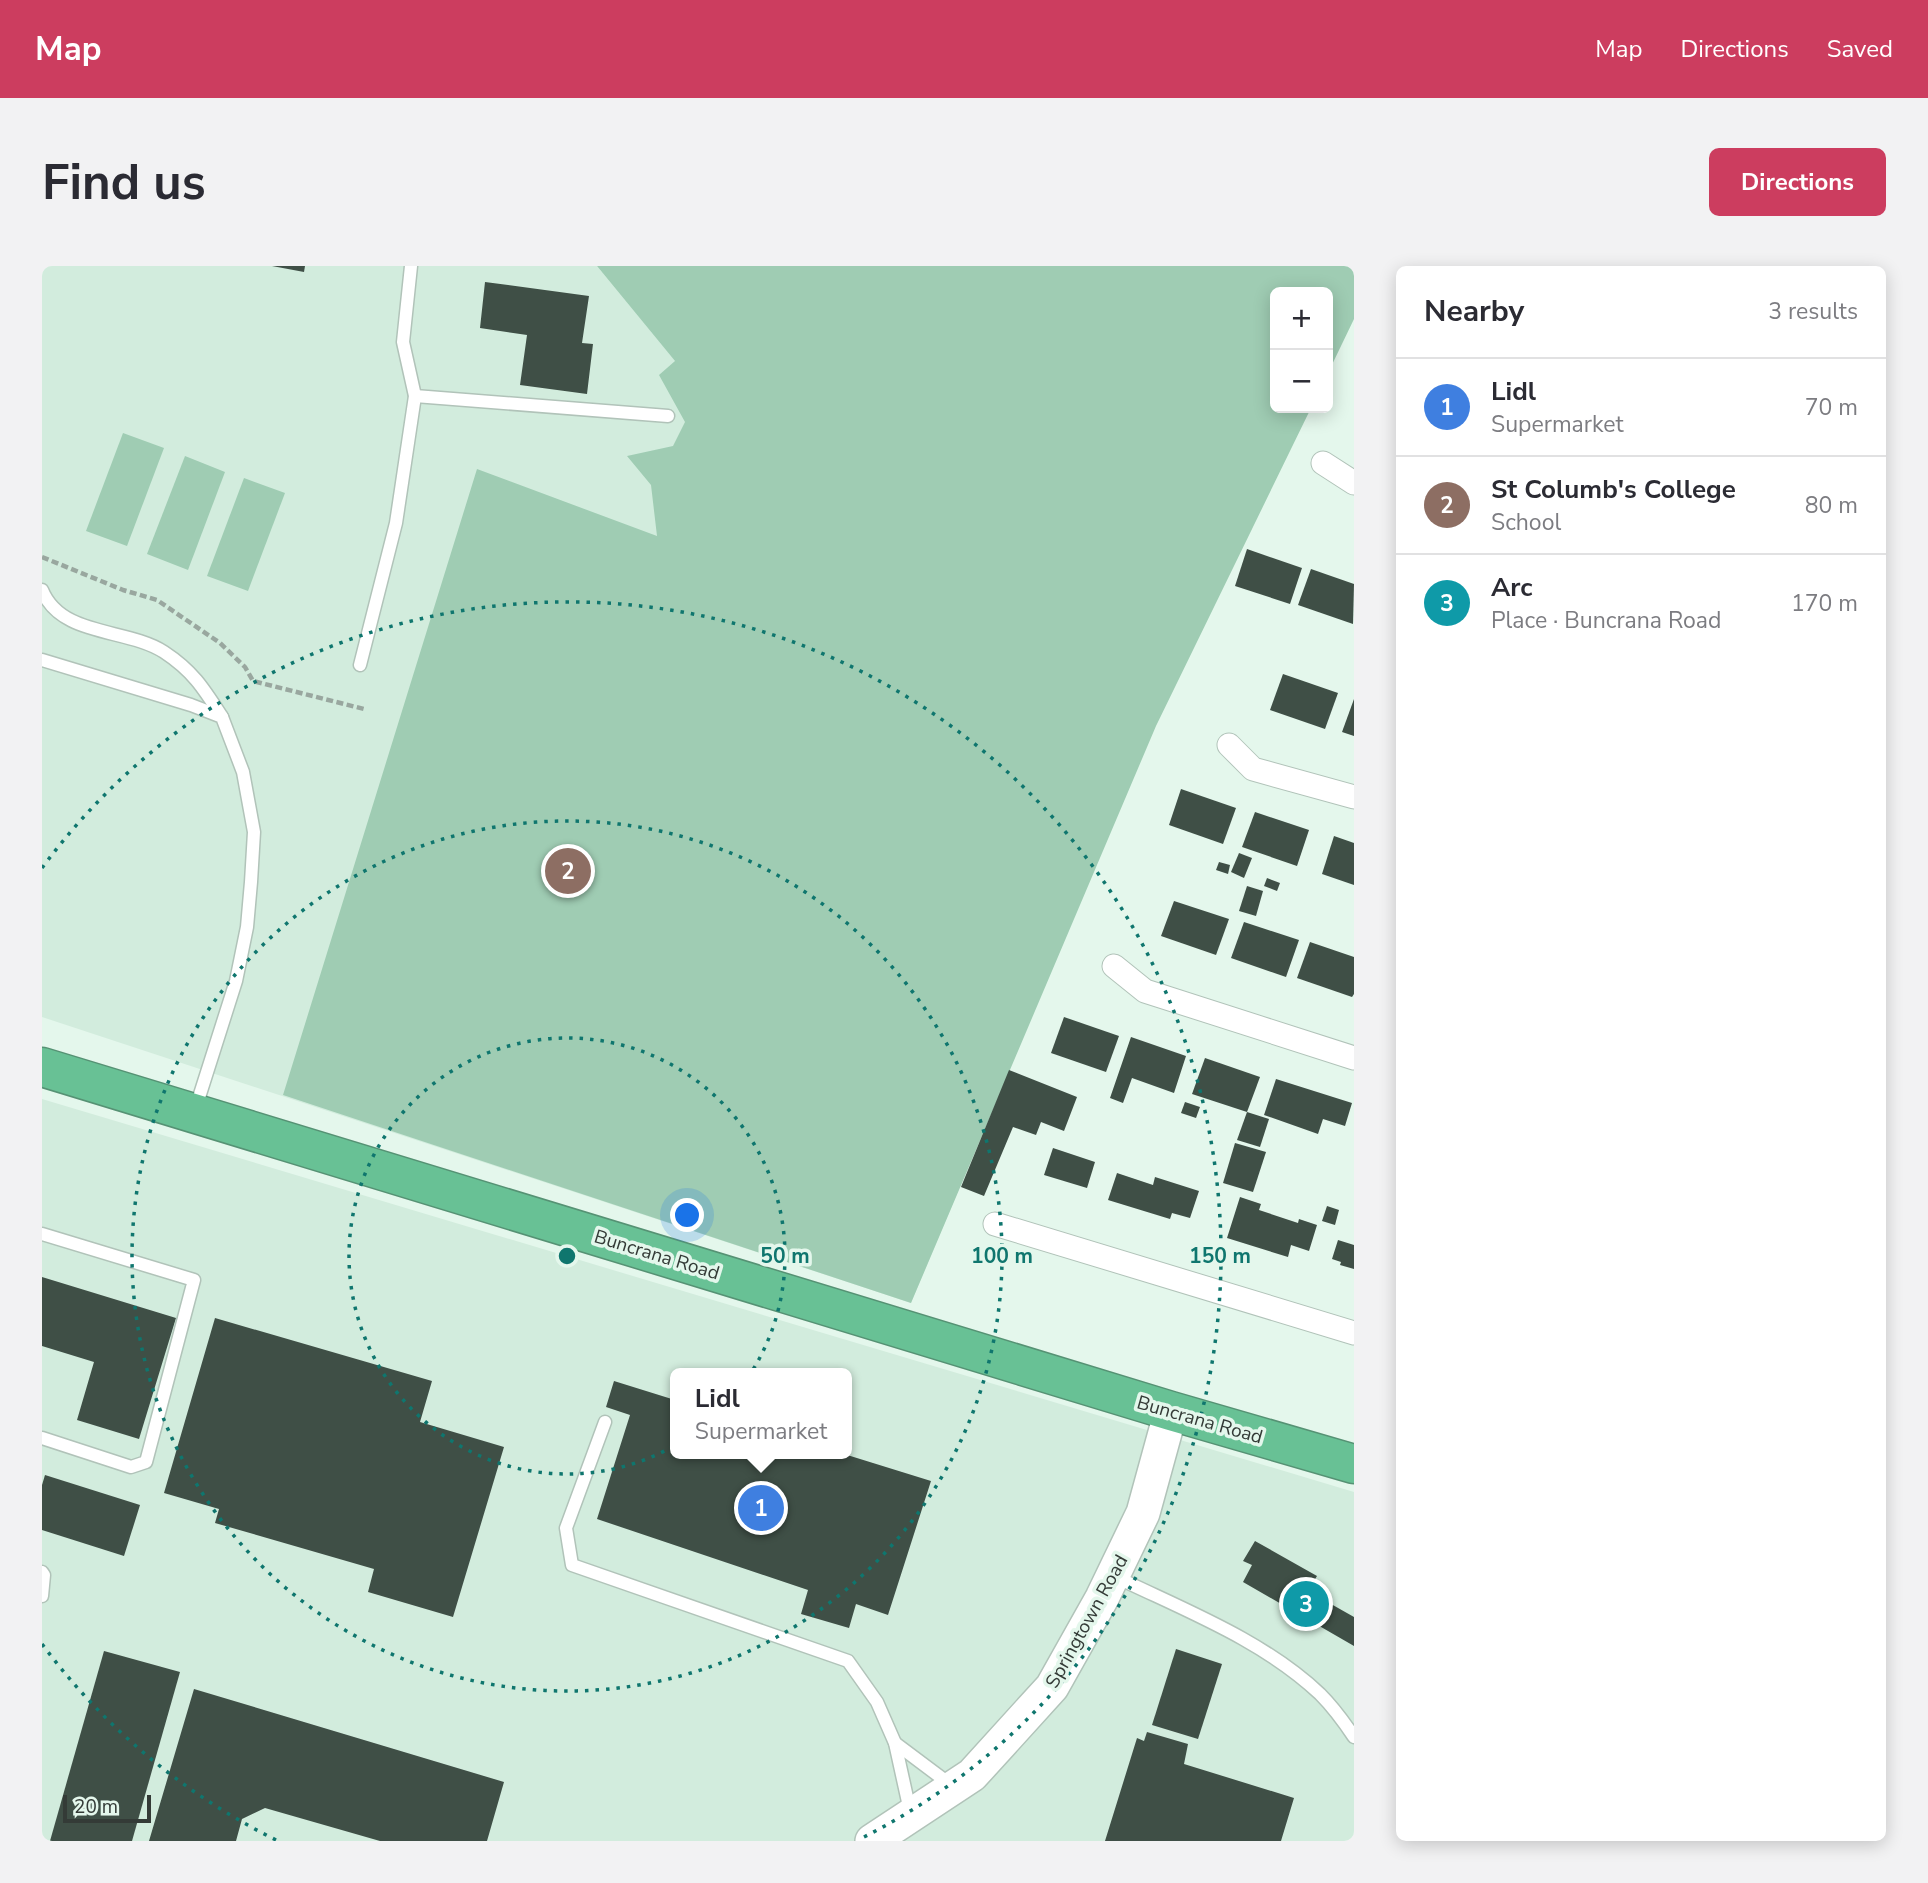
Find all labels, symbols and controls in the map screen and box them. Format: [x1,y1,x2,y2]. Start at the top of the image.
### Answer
text: Map [35,27,102,72]
text: Map [1595,33,1642,65]
text: Directions [1680,33,1789,65]
text: Saved [1827,33,1893,65]
button: Directions [1709,148,1886,216]
text: Find us [42,149,206,216]
map controls [1270,287,1333,413]
button: + [1270,287,1333,350]
text: Nearby [1424,291,1524,332]
text: 3 results [1768,296,1858,327]
button: − [1270,350,1333,413]
text: Lidl [1491,374,1536,409]
text: 1 [1440,392,1454,423]
text: 70 m [1805,392,1858,423]
text: Supermarket [1491,409,1624,440]
text: St Columb's College [1491,472,1736,507]
text: 2 [1440,490,1454,521]
text: 80 m [1805,490,1858,521]
text: School [1491,507,1561,538]
text: Arc [1491,570,1533,605]
text: 3 [1440,588,1454,619]
text: 170 m [1791,588,1858,619]
text: Place · Buncrana Road [1491,605,1721,636]
pin: 2 [545,845,591,897]
your location [670,1198,704,1232]
street label: Buncrana Road [591,1224,723,1286]
text: 50 m [760,1242,810,1270]
text: 100 m [971,1242,1033,1270]
text: 150 m [1189,1242,1251,1270]
centre of rings [555,1244,579,1268]
popup [670,1368,852,1459]
text: Lidl [695,1381,740,1416]
street label: Buncrana Road [1134,1390,1266,1450]
text: Supermarket [695,1416,827,1447]
pin: 1 [738,1482,784,1534]
street label: Springtown Road [1039,1550,1134,1693]
pin: 3 [1283,1578,1329,1630]
scale bar [63,1792,150,1824]
text: 20 m [74,1794,118,1820]

